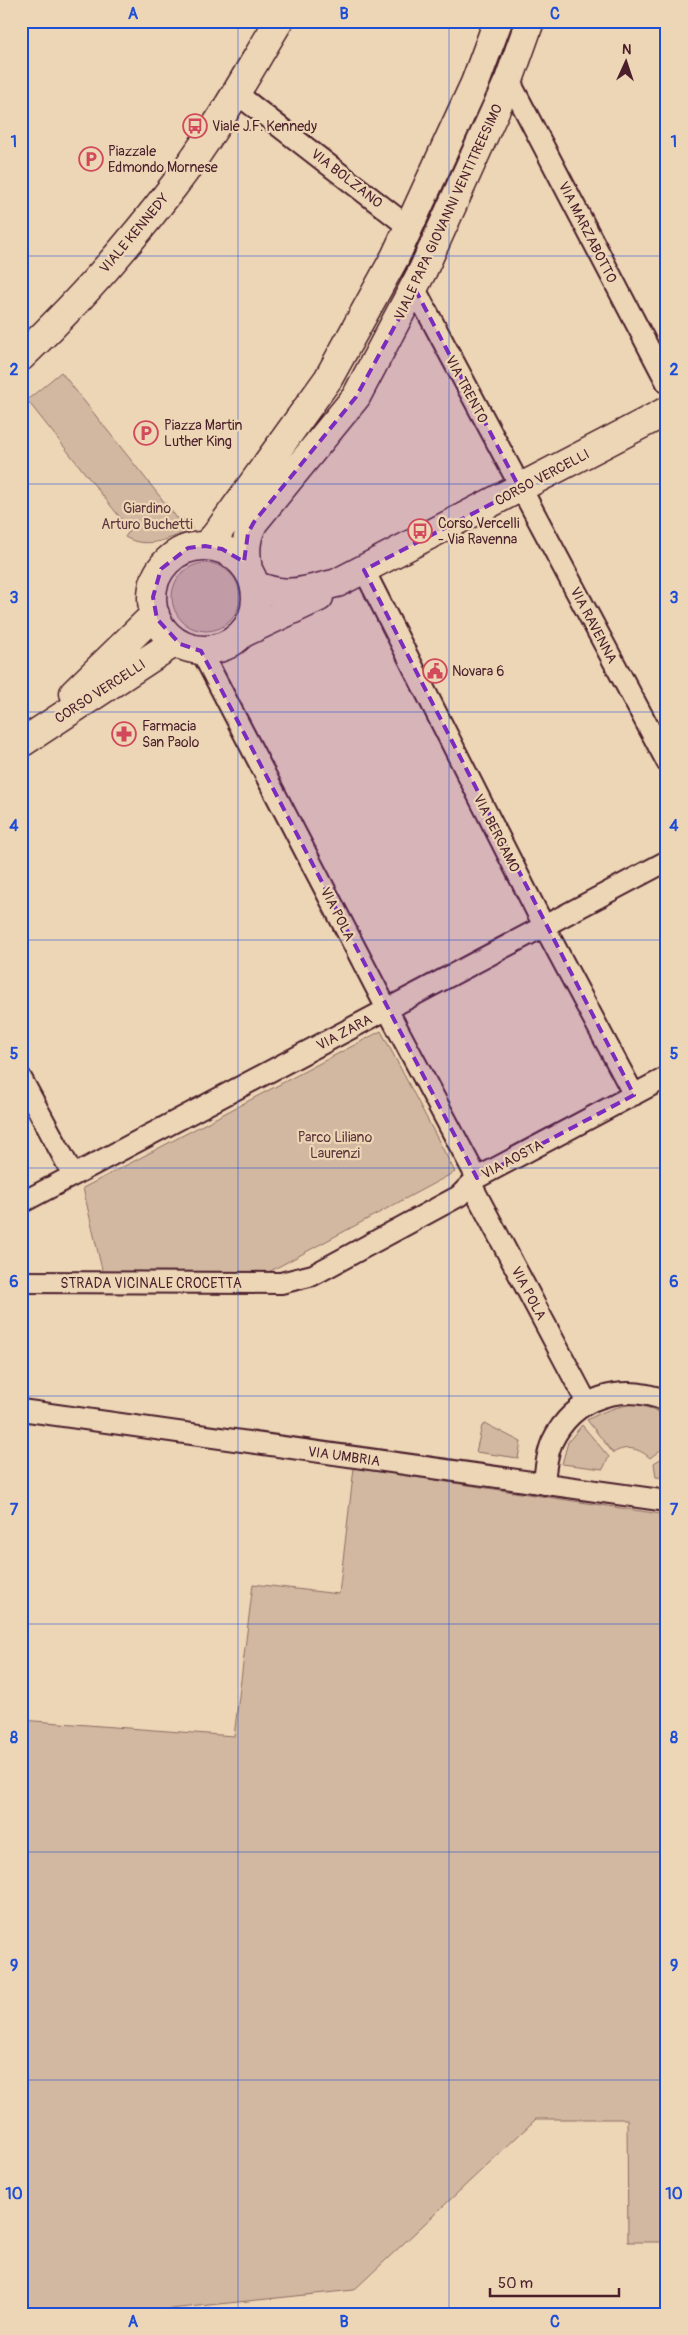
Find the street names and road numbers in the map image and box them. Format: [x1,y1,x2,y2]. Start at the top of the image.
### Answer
street label: VIALE PAPA GIOVANNI VENTITREESIMO [391,101,506,323]
street label: VIA BOLZANO [308,145,386,212]
street label: VIA MARZABOTTO [555,179,620,286]
street label: VIALE KENNEDY [96,190,173,277]
street label: VIA TRENTO [442,353,491,426]
street label: CORSO VERCELLI [492,445,592,509]
street label: VIA RAVENNA [566,584,621,666]
street label: CORSO VERCELLI [52,656,149,727]
street label: VIA BERGAMO [470,791,523,875]
street label: VIA POLA [317,885,358,944]
street label: VIA ZARA [314,1011,375,1054]
street label: VIA AOSTA [479,1136,546,1183]
street label: VIA POLA [507,1264,550,1323]
street label: STRADA VICINALE CROCETTA [60,1275,242,1292]
street label: VIA UMBRIA [307,1443,381,1470]

